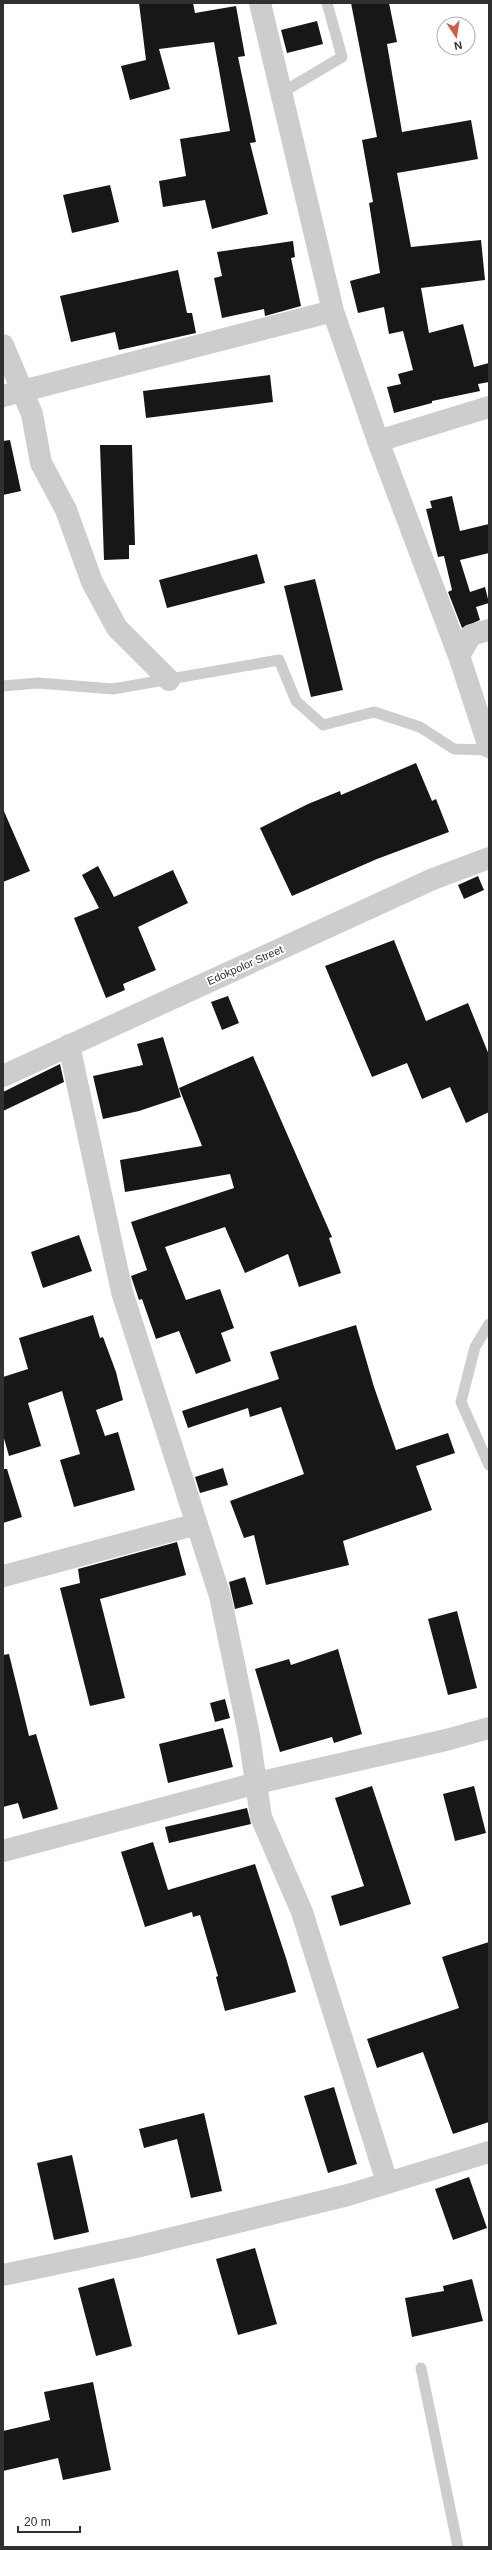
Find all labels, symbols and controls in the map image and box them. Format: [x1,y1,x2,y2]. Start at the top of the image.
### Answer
north arrow [436,16,476,56]
text: N [453,39,463,52]
street label: Edokpolor Street [205,943,285,987]
scale bar [18,2508,80,2534]
text: 20 m [24,2515,51,2529]

